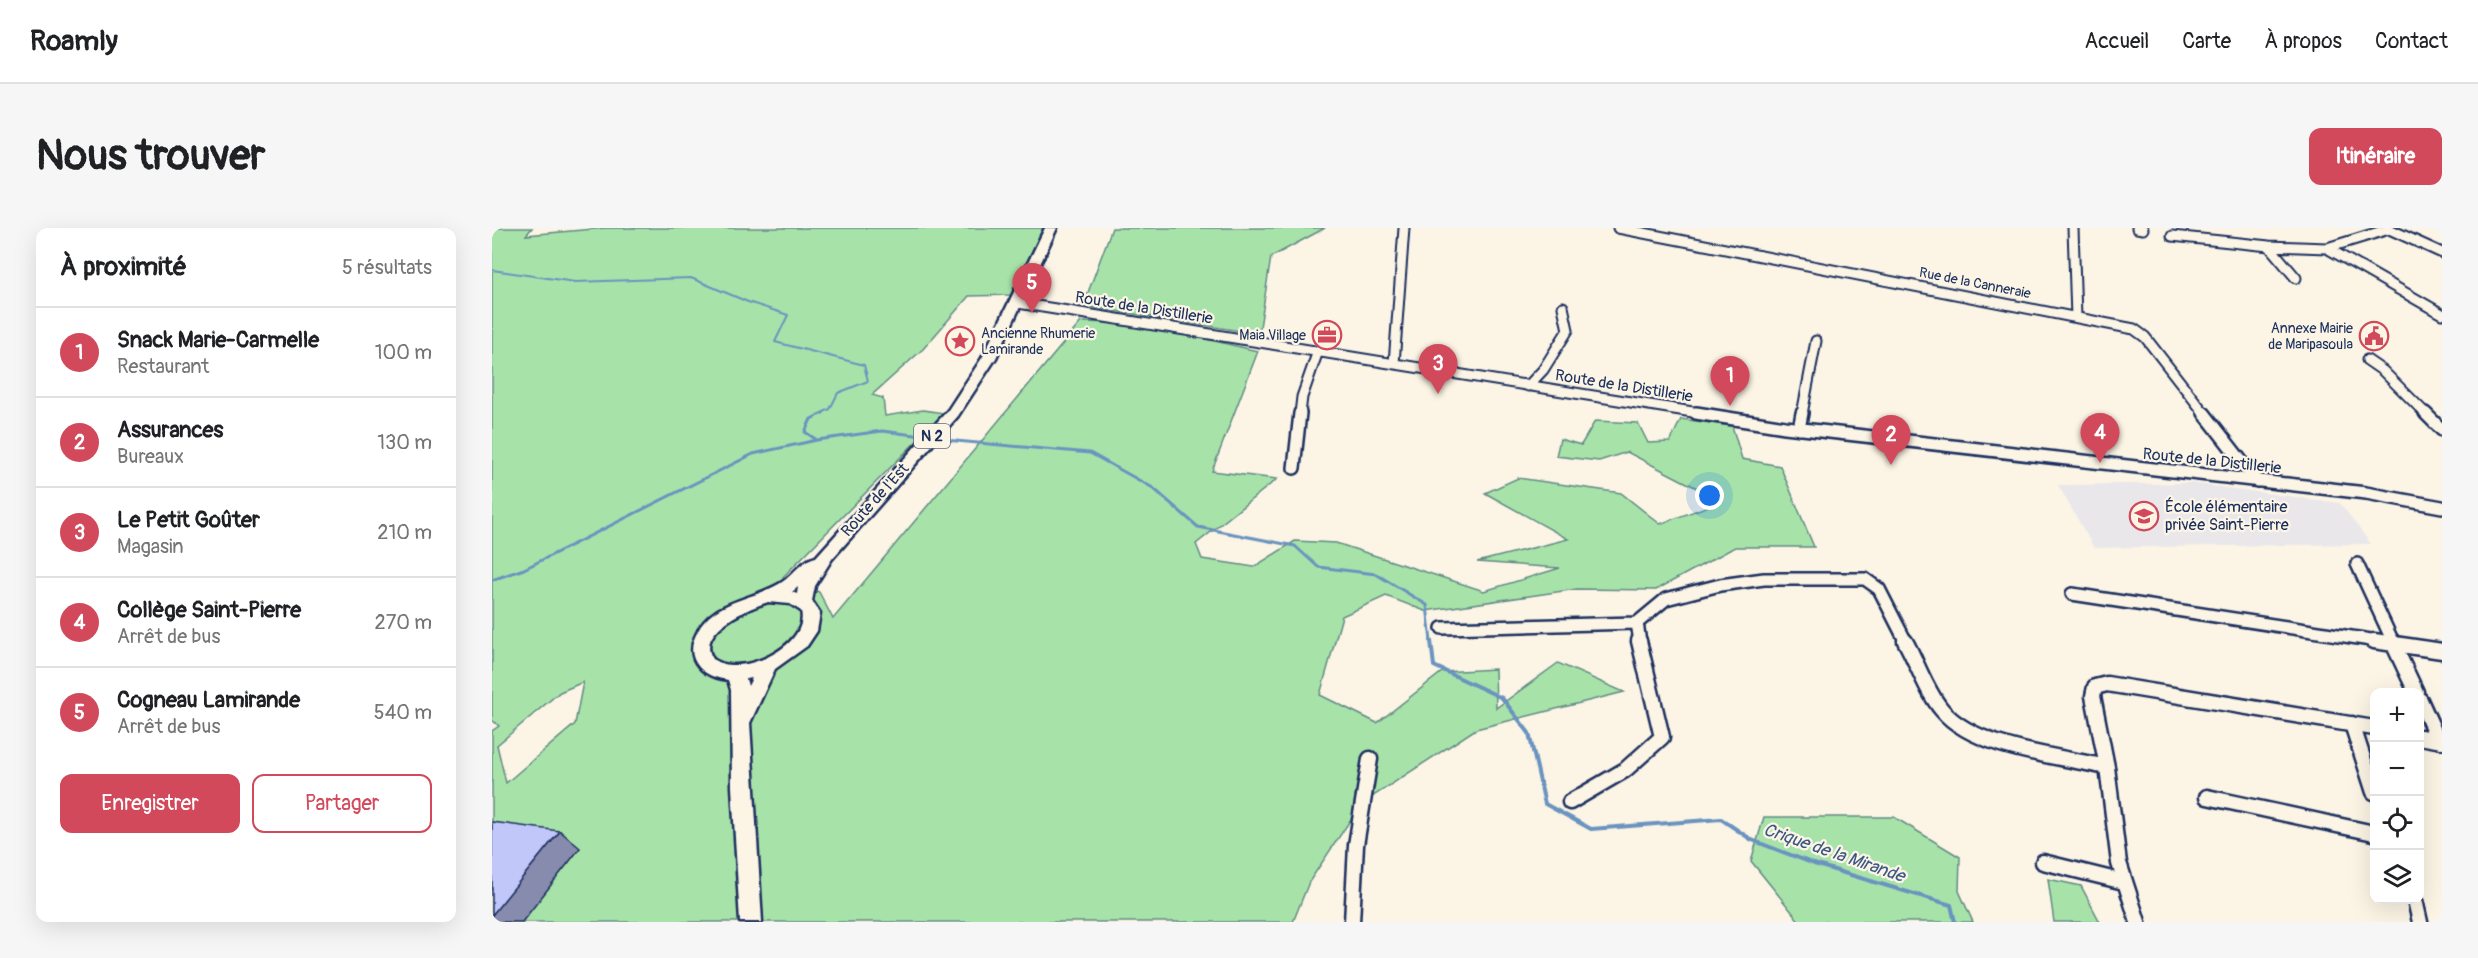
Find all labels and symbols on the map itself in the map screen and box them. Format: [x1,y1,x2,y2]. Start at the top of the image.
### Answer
pin: 5 [1012,264,1052,313]
street label: Rue de la Canneraie [1918,264,2032,302]
street label: Route de la Distillerie [1074,287,1214,329]
office icon: Maia Village [1311,319,1343,351]
place label: Annexe Mairie de Maripasoula [2268,320,2353,353]
public building icon: Annexe Mairie de Maripasoula [2358,320,2390,352]
place icon: Ancienne Rhumerie Lamirande [944,325,976,357]
place label: Ancienne Rhumerie Lamirande [981,325,1095,358]
place label: Maia Village [1239,327,1306,344]
pin: 3 [1418,344,1458,394]
pin: 1 [1710,356,1750,406]
street label: Route de la Distillerie [1554,365,1694,407]
pin: 4 [2080,414,2120,463]
pin: 2 [1872,416,1910,465]
road number: N 2 [914,424,950,448]
street label: Route de la Distillerie [2142,444,2282,478]
street label: Route de l'Est [837,459,914,541]
your location [1695,481,1724,510]
place label: École élémentaire privée Saint-Pierre [2165,497,2289,535]
school or university icon: École élémentaire privée Saint-Pierre [2128,500,2160,532]
water label: Crique de la Mirande [1760,818,1910,889]

